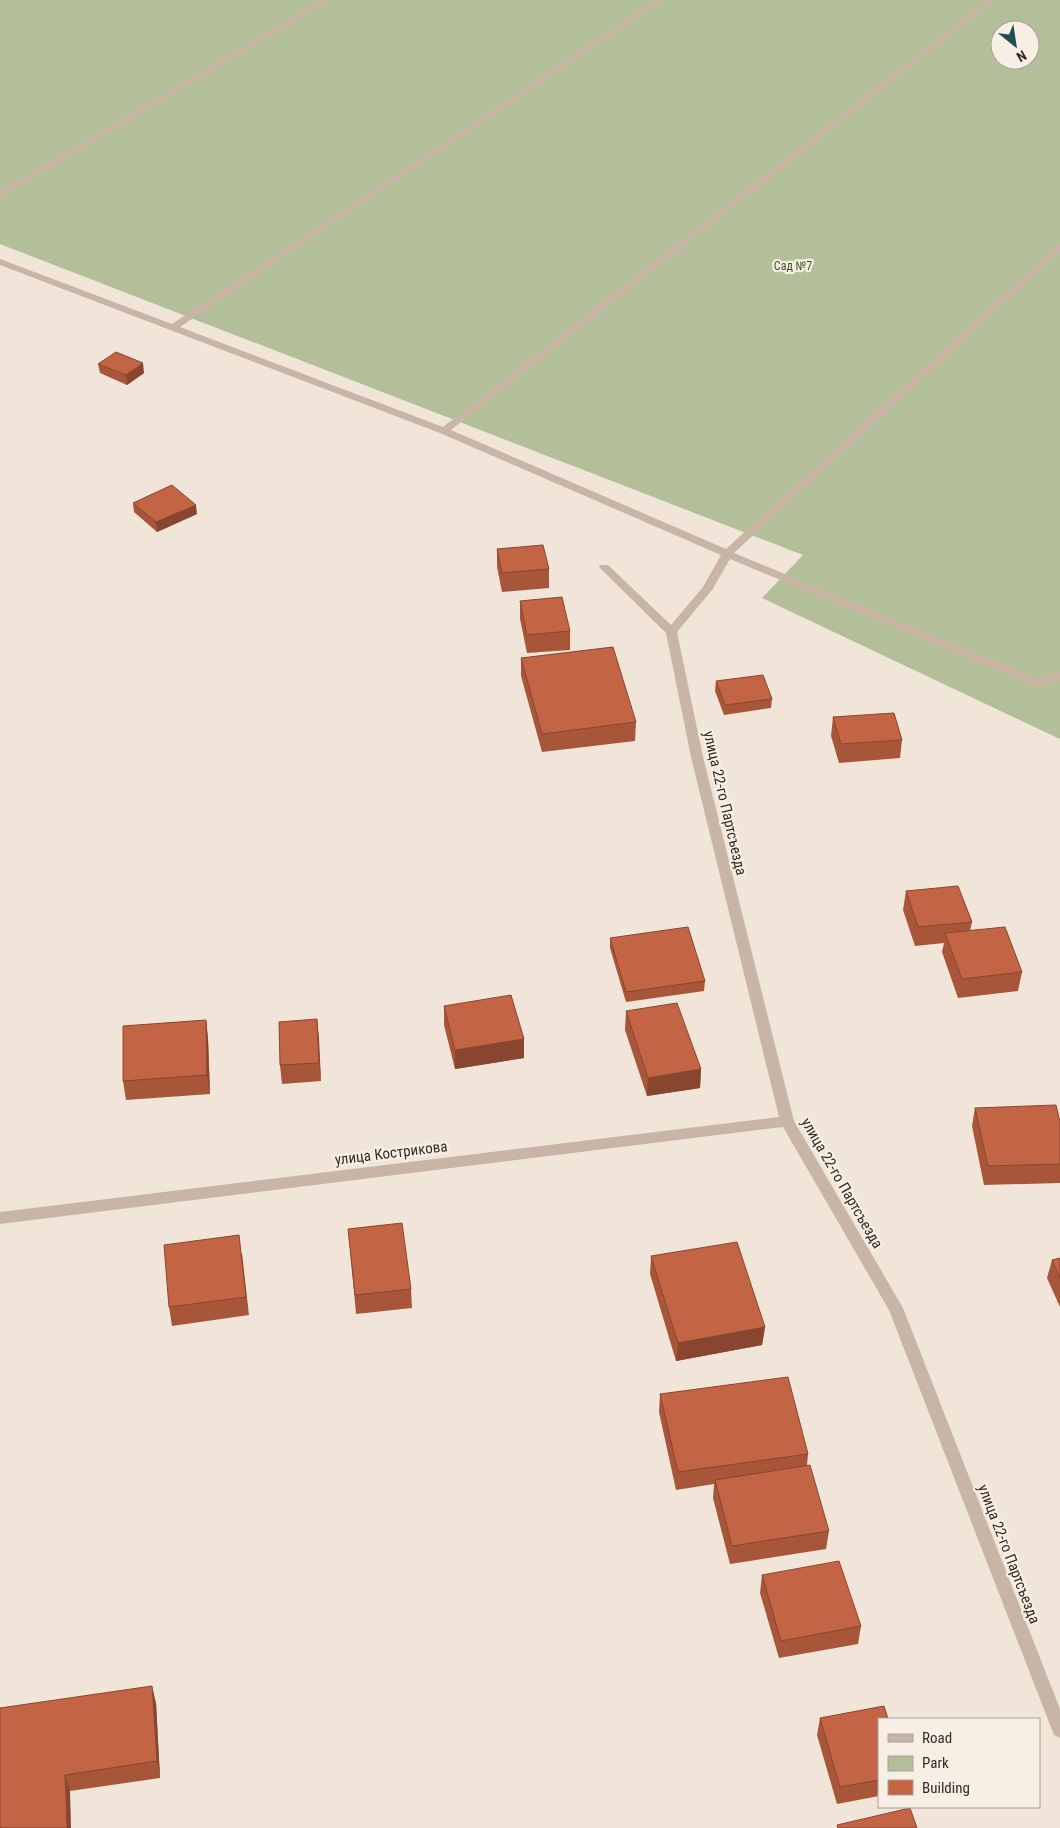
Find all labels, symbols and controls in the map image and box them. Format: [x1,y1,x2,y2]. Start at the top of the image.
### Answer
north arrow [990,20,1040,70]
text: N [1014,47,1029,65]
park label: Сад №7 [774,259,812,273]
street label: улица 22-го Партсъезда [700,729,750,877]
street label: улица 22-го Партсъезда [797,1115,887,1251]
street label: улица Кострикова [334,1137,448,1169]
street label: улица 22-го Партсъезда [974,1482,1044,1626]
legend [878,1718,1040,1808]
text: Road [922,1729,952,1747]
text: Park [922,1754,949,1772]
text: Building [922,1779,970,1797]

